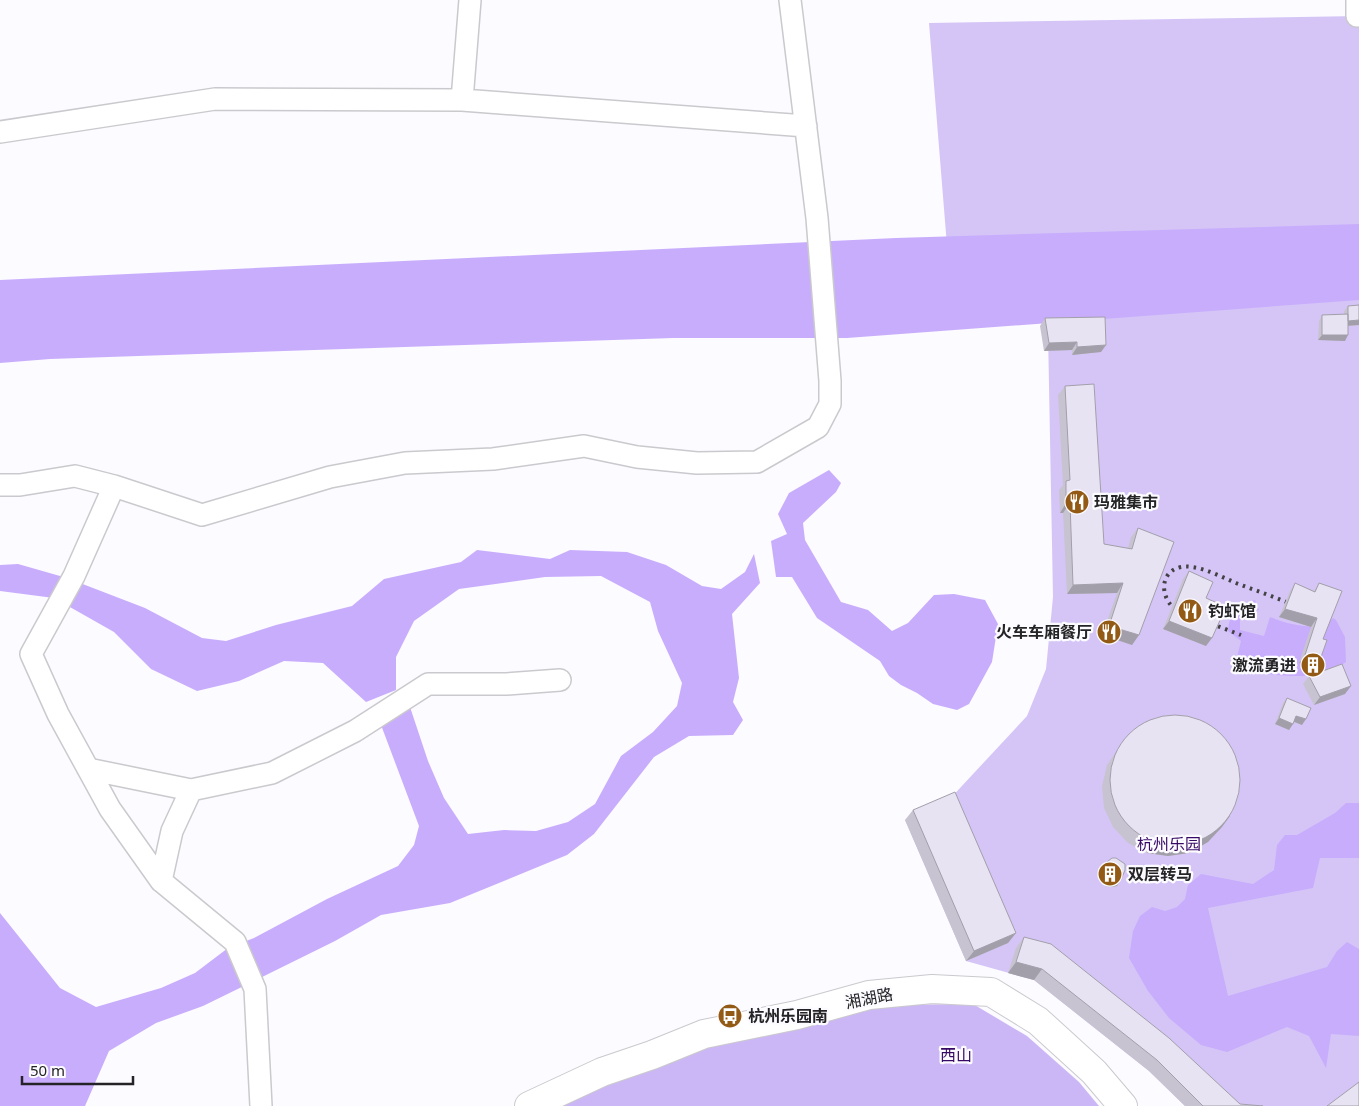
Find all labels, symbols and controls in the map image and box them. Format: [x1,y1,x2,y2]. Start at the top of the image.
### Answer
restaurant icon: 玛雅集市 [1064,489,1090,515]
place label: 玛雅集市 [1094,491,1158,513]
restaurant icon: 钓虾馆 [1177,598,1203,624]
place label: 钓虾馆 [1208,600,1256,622]
restaurant icon: 火车车厢餐厅 [1096,619,1122,645]
place label: 火车车厢餐厅 [996,621,1092,643]
building icon: 激流勇进 [1300,652,1326,678]
place label: 激流勇进 [1232,654,1296,676]
park label: 杭州乐园 [1137,833,1201,855]
building icon: 双层转马 [1097,861,1123,887]
place label: 双层转马 [1128,863,1192,885]
street label: 湘湖路 [843,983,895,1013]
bus stop icon: 杭州乐园南 [717,1003,743,1029]
place label: 杭州乐园南 [748,1005,828,1027]
park label: 西山 [940,1044,972,1066]
scale bar [22,1054,134,1086]
text: 50 m [30,1060,65,1080]

